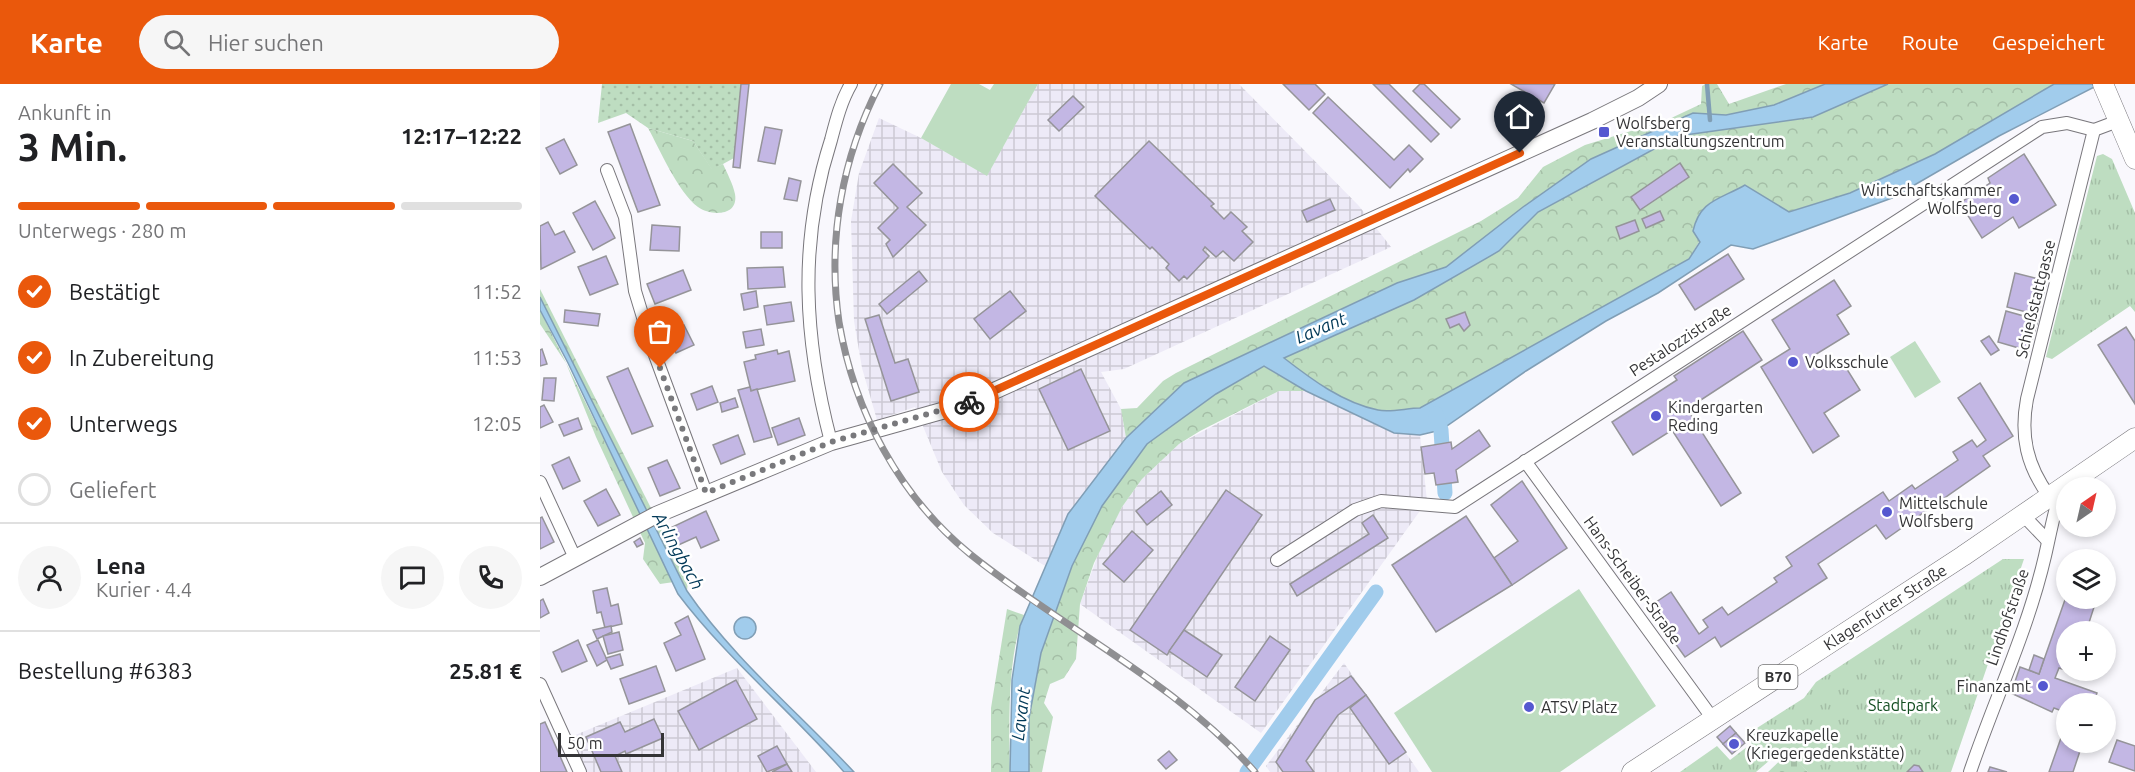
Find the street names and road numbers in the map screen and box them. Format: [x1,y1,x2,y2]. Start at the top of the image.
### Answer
street label: Schießstattgasse [2012,238,2058,360]
street label: Pestalozzistraße [1626,300,1734,380]
street label: Hans-Scheiber-Straße [1581,513,1685,647]
street label: Klagenfurter Straße [1820,561,1950,653]
street label: Lindhofstraße [1982,566,2032,668]
road number: B70 [1758,665,1798,689]

